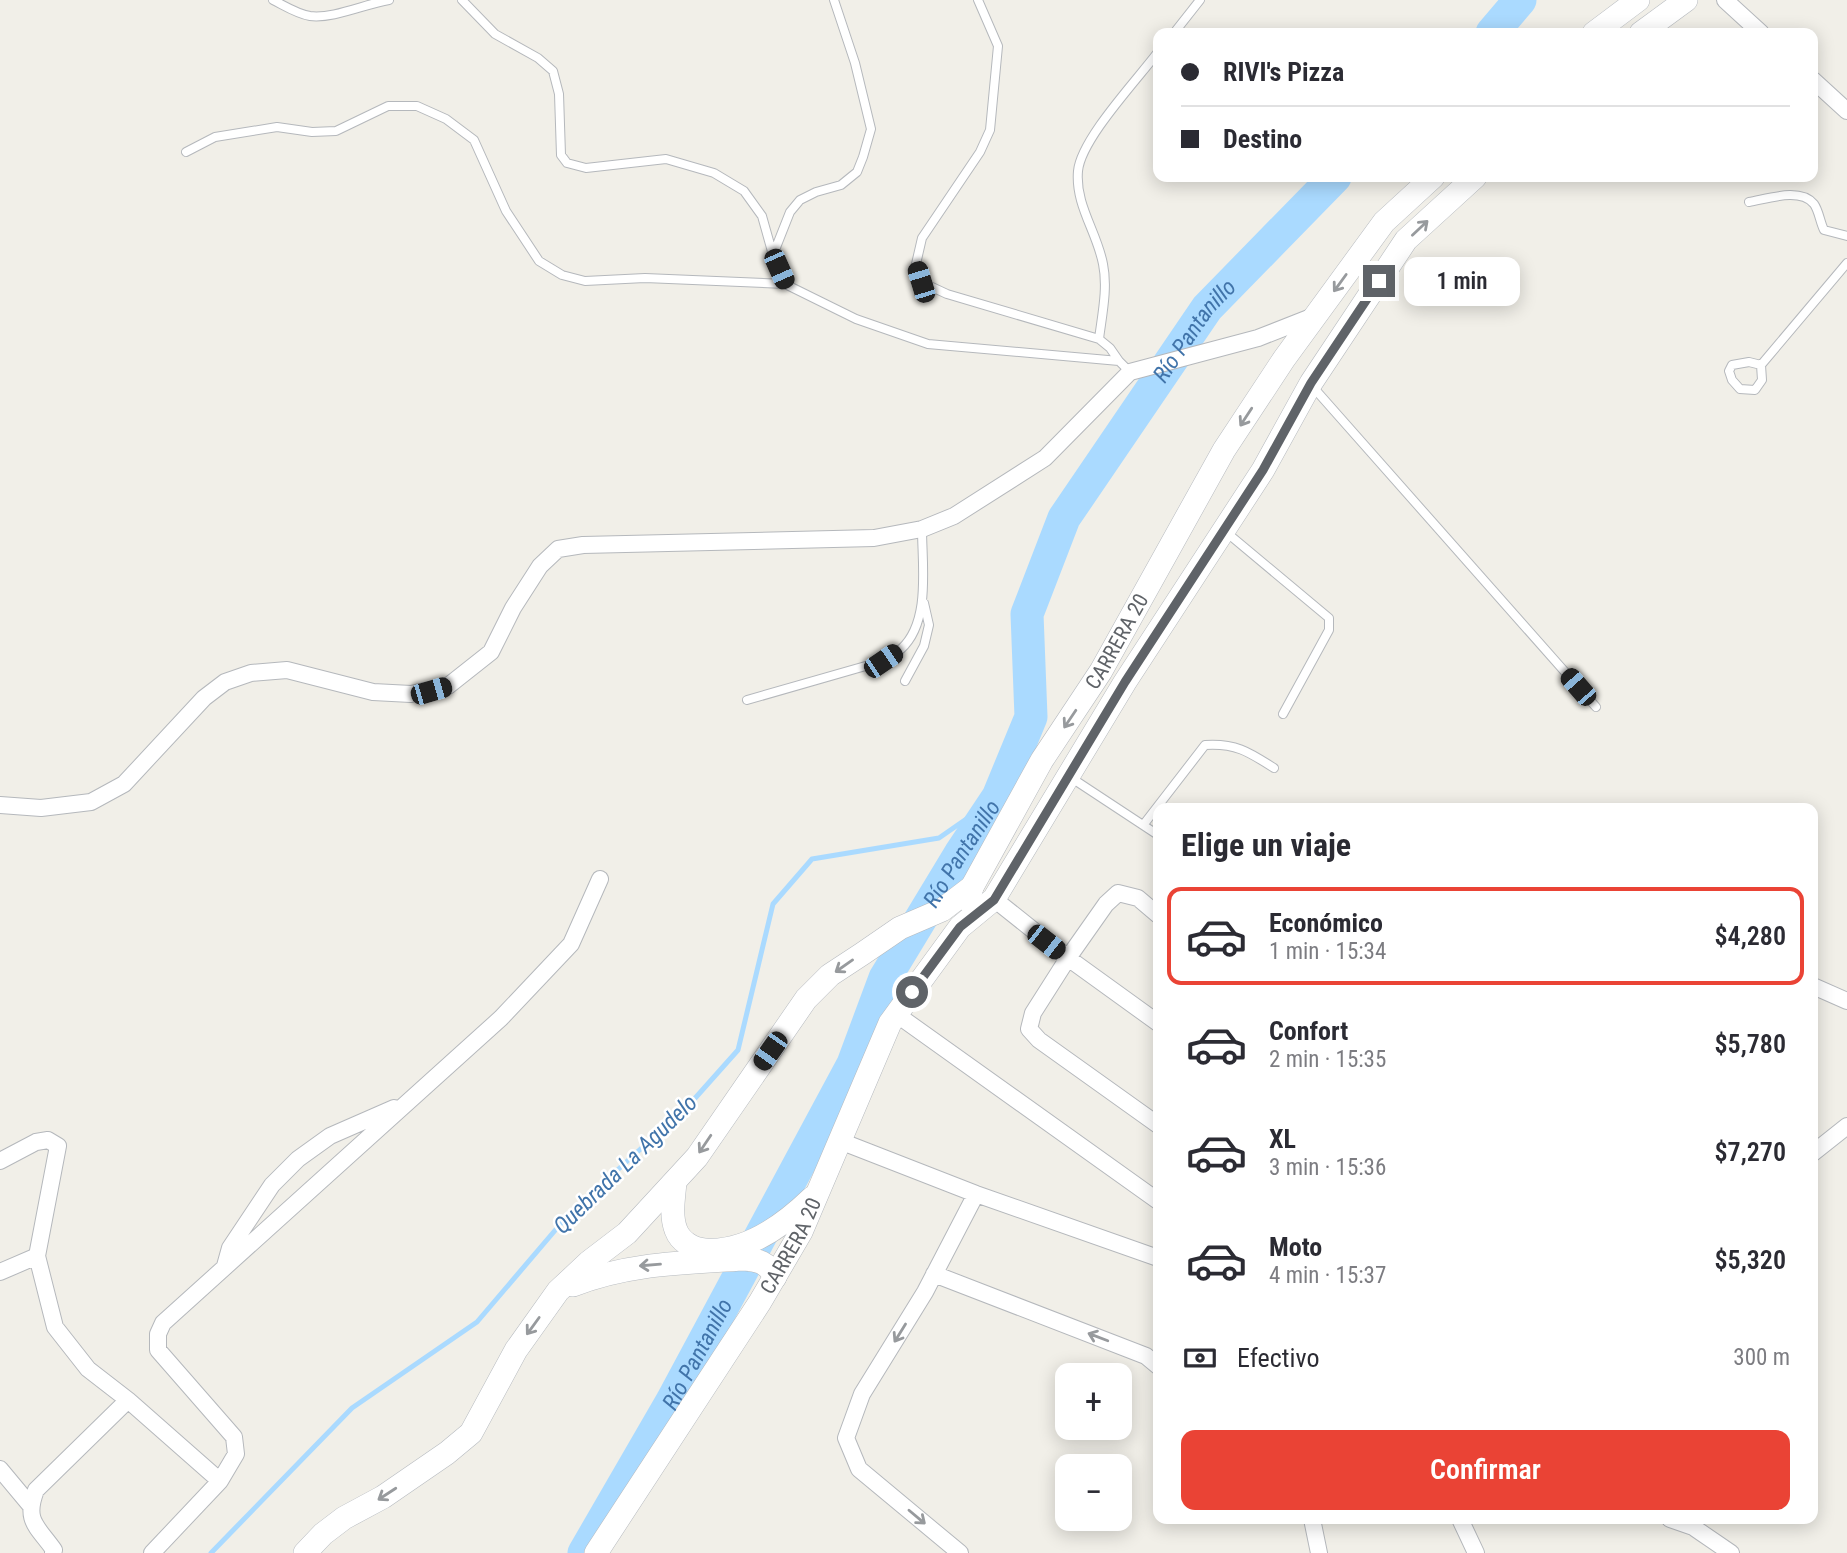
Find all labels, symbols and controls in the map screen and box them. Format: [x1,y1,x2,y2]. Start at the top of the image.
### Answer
text: RIVI's Pizza [1223,57,1344,87]
text: Destino [1223,124,1302,154]
one-way arrow [1411,219,1428,236]
car [761,246,798,292]
callout: 1 min [1404,256,1519,306]
car [905,259,938,305]
route end [1363,265,1395,297]
text: 1 min [1437,268,1487,295]
one-way arrow [1333,273,1347,292]
water label: Río Pantanillo [1147,274,1242,388]
one-way arrow [1239,406,1253,426]
street label: CARRERA 20 [1080,590,1154,694]
car [860,641,907,681]
car [1557,664,1600,710]
car [408,675,455,707]
one-way arrow [1063,708,1077,728]
water label: Río Pantanillo [918,795,1006,912]
text: Elige un viaje [1181,826,1351,864]
icon: car [1185,905,1248,968]
text: Económico [1269,908,1383,938]
car [1023,921,1070,963]
text: $4,280 [1715,921,1786,951]
text: 1 min · 15:34 [1269,938,1386,965]
one-way arrow [835,959,854,973]
route start [896,976,928,1008]
icon: car [1185,1013,1248,1076]
text: Confort [1269,1016,1348,1046]
car [750,1028,791,1074]
text: $5,780 [1715,1029,1786,1059]
text: 2 min · 15:35 [1269,1046,1386,1073]
water label: Quebrada La Agudelo [548,1089,703,1240]
icon: car [1185,1121,1248,1184]
text: XL [1269,1124,1296,1154]
one-way arrow [698,1134,712,1154]
text: $7,270 [1715,1137,1786,1167]
text: 3 min · 15:36 [1269,1154,1386,1181]
street label: CARRERA 20 [755,1194,826,1298]
icon: car [1185,1229,1248,1292]
text: Moto [1269,1232,1322,1262]
text: $5,320 [1715,1245,1786,1275]
one-way arrow [640,1259,662,1272]
text: 4 min · 15:37 [1269,1262,1386,1289]
water label: Río Pantanillo [657,1294,738,1415]
one-way arrow [525,1316,540,1335]
one-way arrow [892,1323,906,1343]
one-way arrow [1087,1330,1109,1342]
icon: cash [1181,1339,1219,1377]
text: Efectivo [1237,1343,1319,1373]
text: 300 m [1733,1344,1790,1371]
map controls [1055,1363,1132,1531]
button: + [1055,1363,1132,1440]
button: Confirmar [1181,1430,1790,1510]
button: − [1055,1454,1132,1531]
one-way arrow [378,1487,397,1502]
one-way arrow [907,1509,925,1525]

